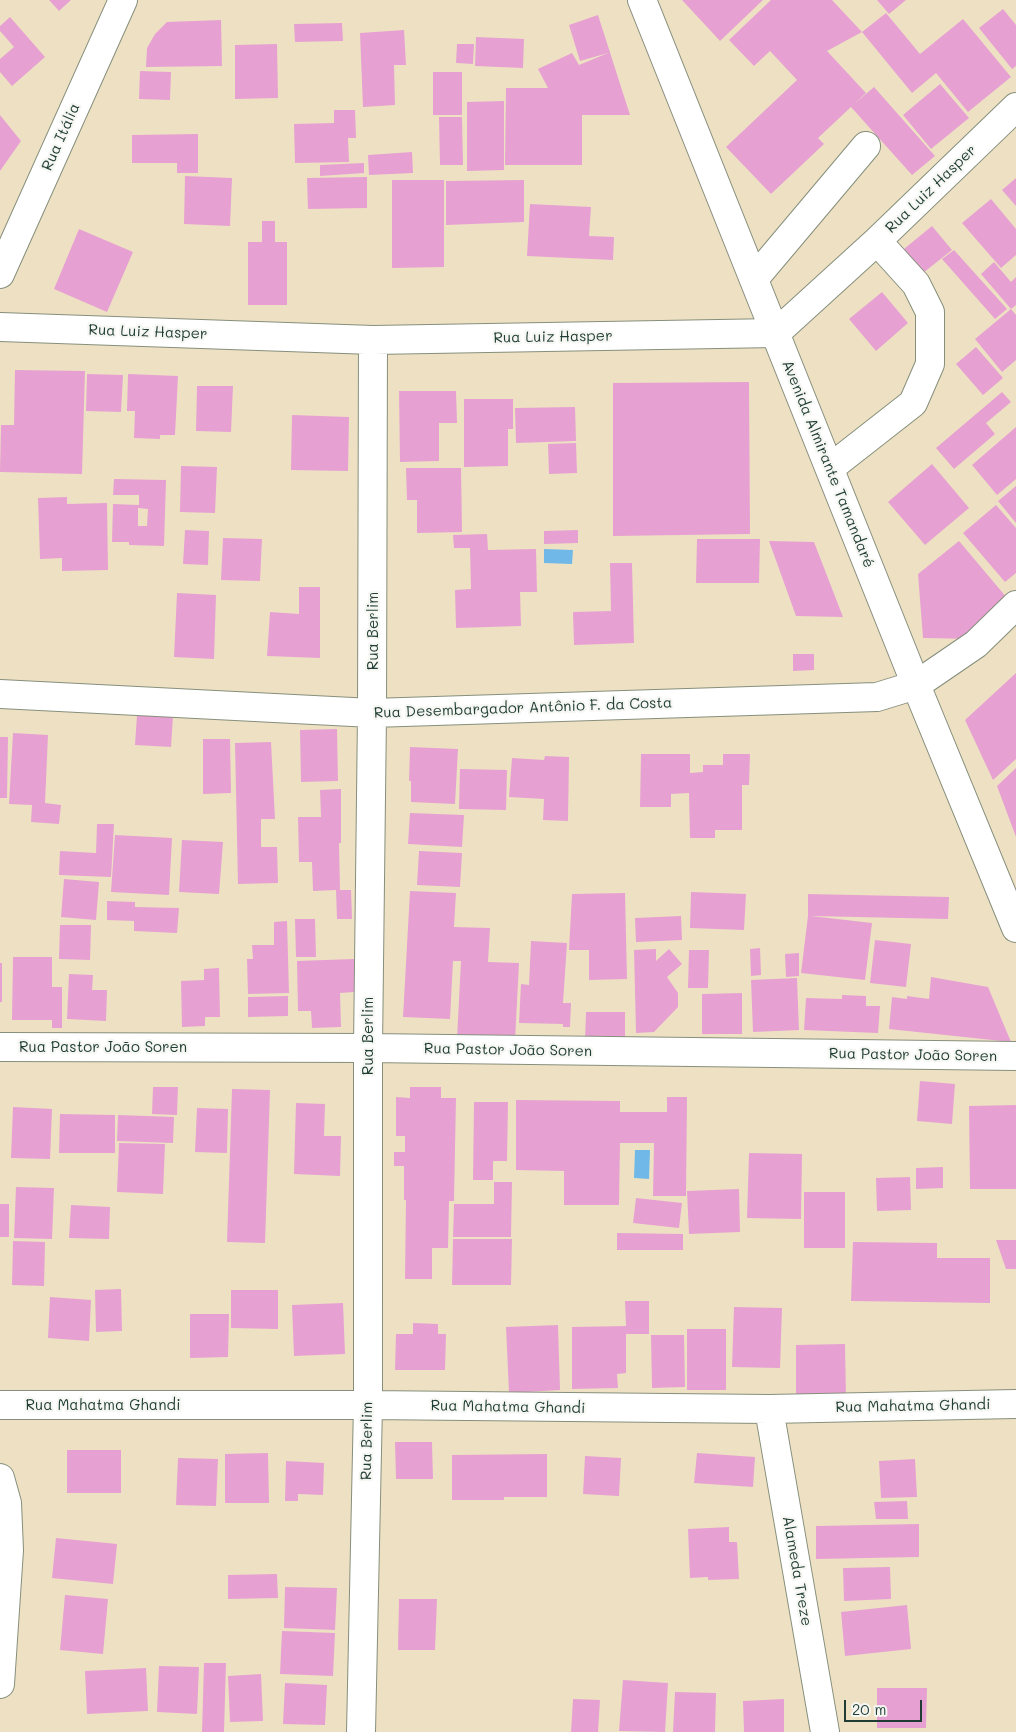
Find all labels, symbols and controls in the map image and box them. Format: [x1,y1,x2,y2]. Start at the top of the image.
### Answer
street label: Rua Itália [38,100,84,174]
street label: Rua Luiz Hasper [882,141,980,237]
street label: Rua Luiz Hasper [88,321,208,343]
street label: Rua Luiz Hasper [493,327,613,347]
street label: Avenida Almirante Tamandaré [778,358,878,570]
street label: Rua Berlim [364,592,382,670]
street label: Rua Desembargador Antônio F. da Costa [373,694,673,722]
street label: Rua Berlim [359,997,377,1075]
street label: Rua Pastor João Soren [19,1038,187,1056]
street label: Rua Pastor João Soren [424,1040,592,1060]
street label: Rua Pastor João Soren [829,1045,997,1065]
street label: Rua Mahatma Ghandi [25,1396,181,1414]
street label: Rua Mahatma Ghandi [835,1396,991,1416]
street label: Rua Mahatma Ghandi [430,1397,586,1417]
street label: Rua Berlim [357,1402,377,1480]
street label: Alameda Treze [778,1515,816,1627]
scale bar [846,1690,924,1722]
text: 20 m [852,1699,886,1719]

